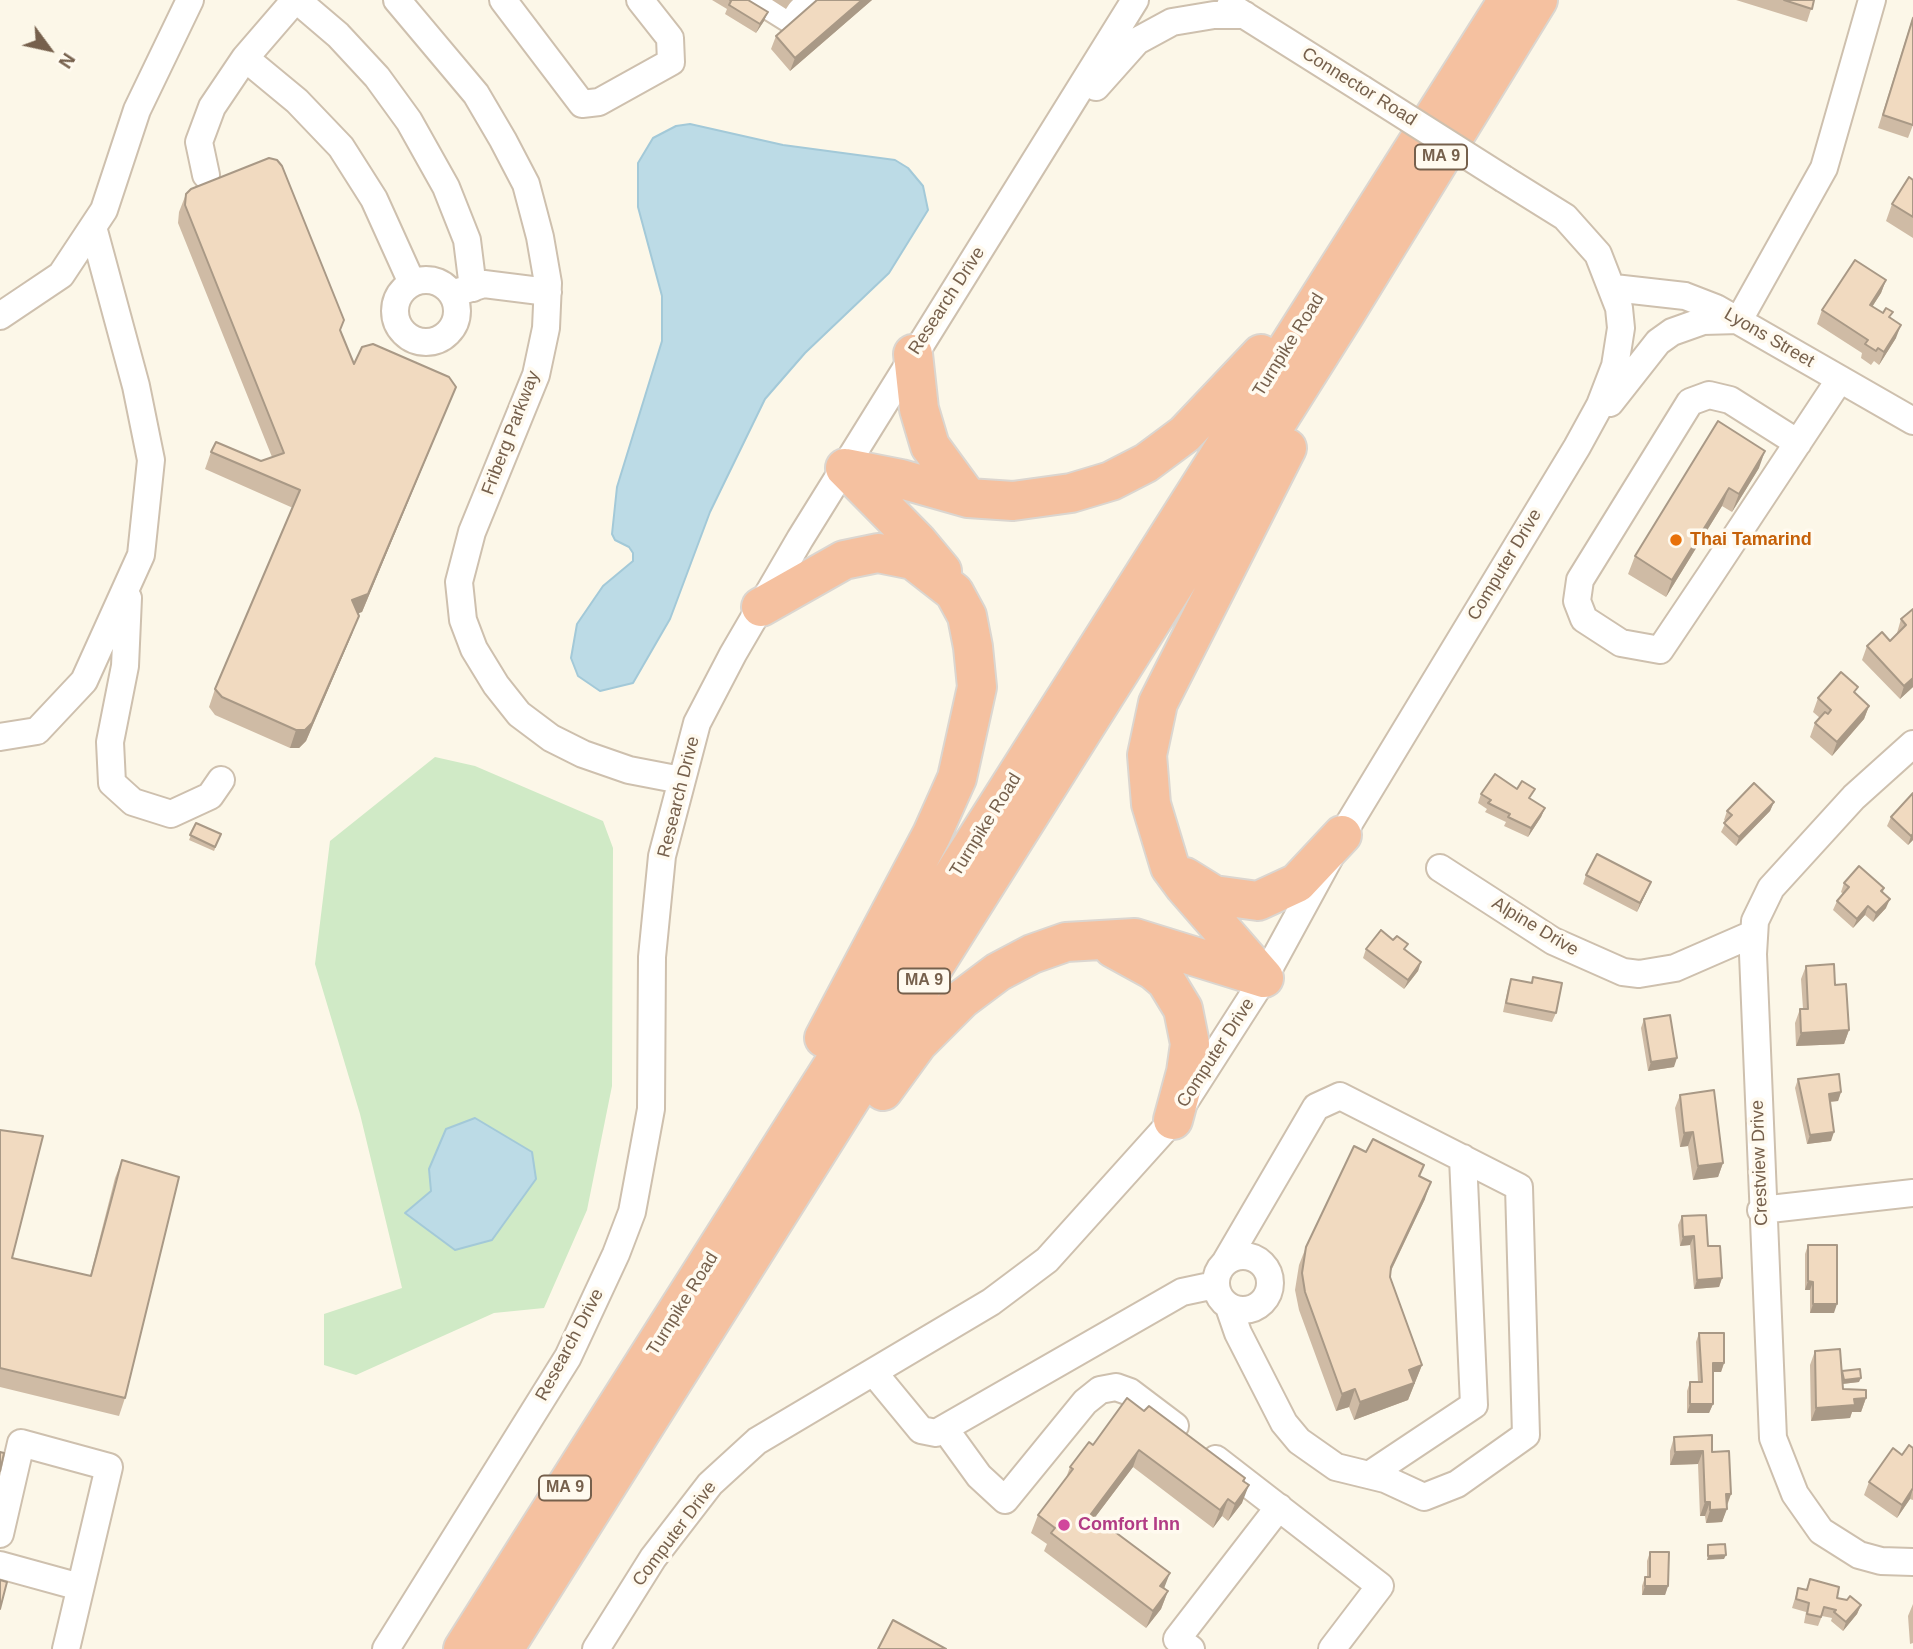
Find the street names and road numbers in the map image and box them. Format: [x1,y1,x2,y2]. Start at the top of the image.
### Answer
street label: Connector Road [1298,43,1420,131]
road number: MA 9 [1415,144,1467,169]
street label: Research Drive [904,243,990,359]
street label: Turnpike Road [1249,289,1329,401]
street label: Lyons Street [1720,304,1818,372]
street label: Friberg Parkway [477,368,545,498]
street label: Computer Drive [1463,505,1547,625]
street label: Research Drive [654,734,704,860]
street label: Turnpike Road [946,769,1026,881]
street label: Alpine Drive [1488,893,1582,961]
road number: MA 9 [898,968,950,993]
street label: Computer Drive [1173,994,1259,1112]
street label: Crestview Drive [1747,1100,1773,1226]
street label: Turnpike Road [643,1248,723,1360]
street label: Research Drive [531,1285,609,1405]
road number: MA 9 [539,1476,591,1500]
street label: Computer Drive [628,1477,722,1591]

